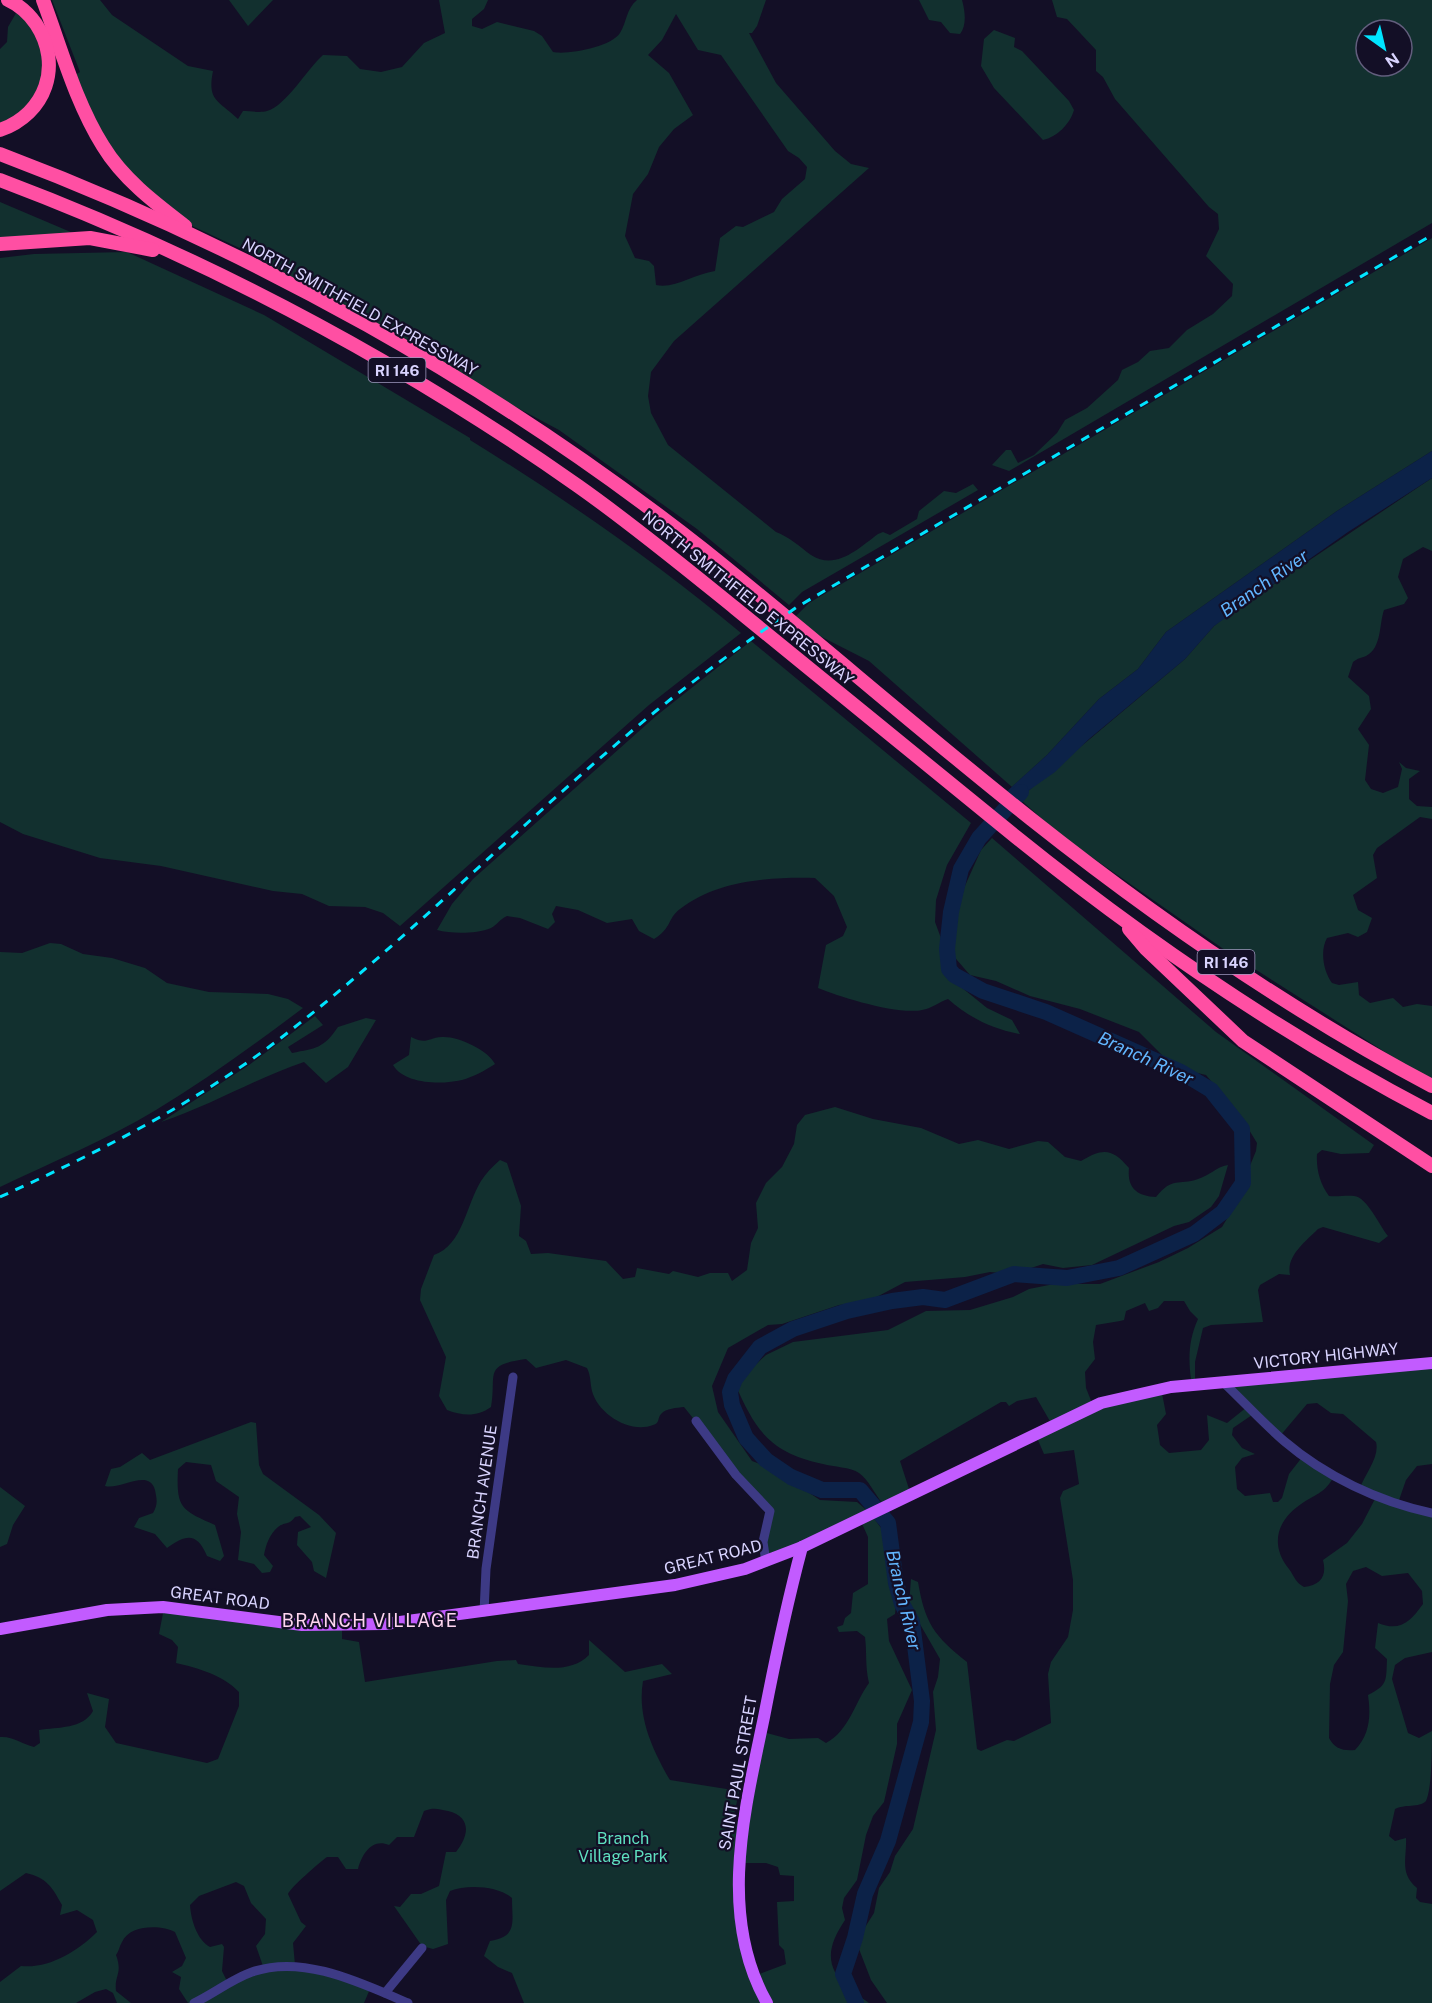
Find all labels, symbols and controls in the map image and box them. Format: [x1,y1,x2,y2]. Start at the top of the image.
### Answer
north arrow [1354,18,1414,78]
text: N [1382,49,1403,71]
street label: NORTH SMITHFIELD EXPRESSWAY [239,234,481,380]
road number: RI 146 [368,358,426,382]
street label: NORTH SMITHFIELD EXPRESSWAY [639,507,858,689]
water label: Branch River [1216,545,1312,621]
road number: RI 146 [1198,950,1254,974]
water label: Branch River [1095,1027,1197,1089]
street label: VICTORY HIGHWAY [1253,1339,1400,1373]
street label: BRANCH AVENUE [463,1423,501,1561]
street label: GREAT ROAD [662,1536,764,1578]
water label: Branch River [882,1548,926,1653]
street label: GREAT ROAD [169,1582,271,1614]
district label: BRANCH VILLAGE [282,1610,458,1631]
street label: SAINT PAUL STREET [715,1694,761,1852]
park label: Branch Village Park [578,1829,668,1866]

